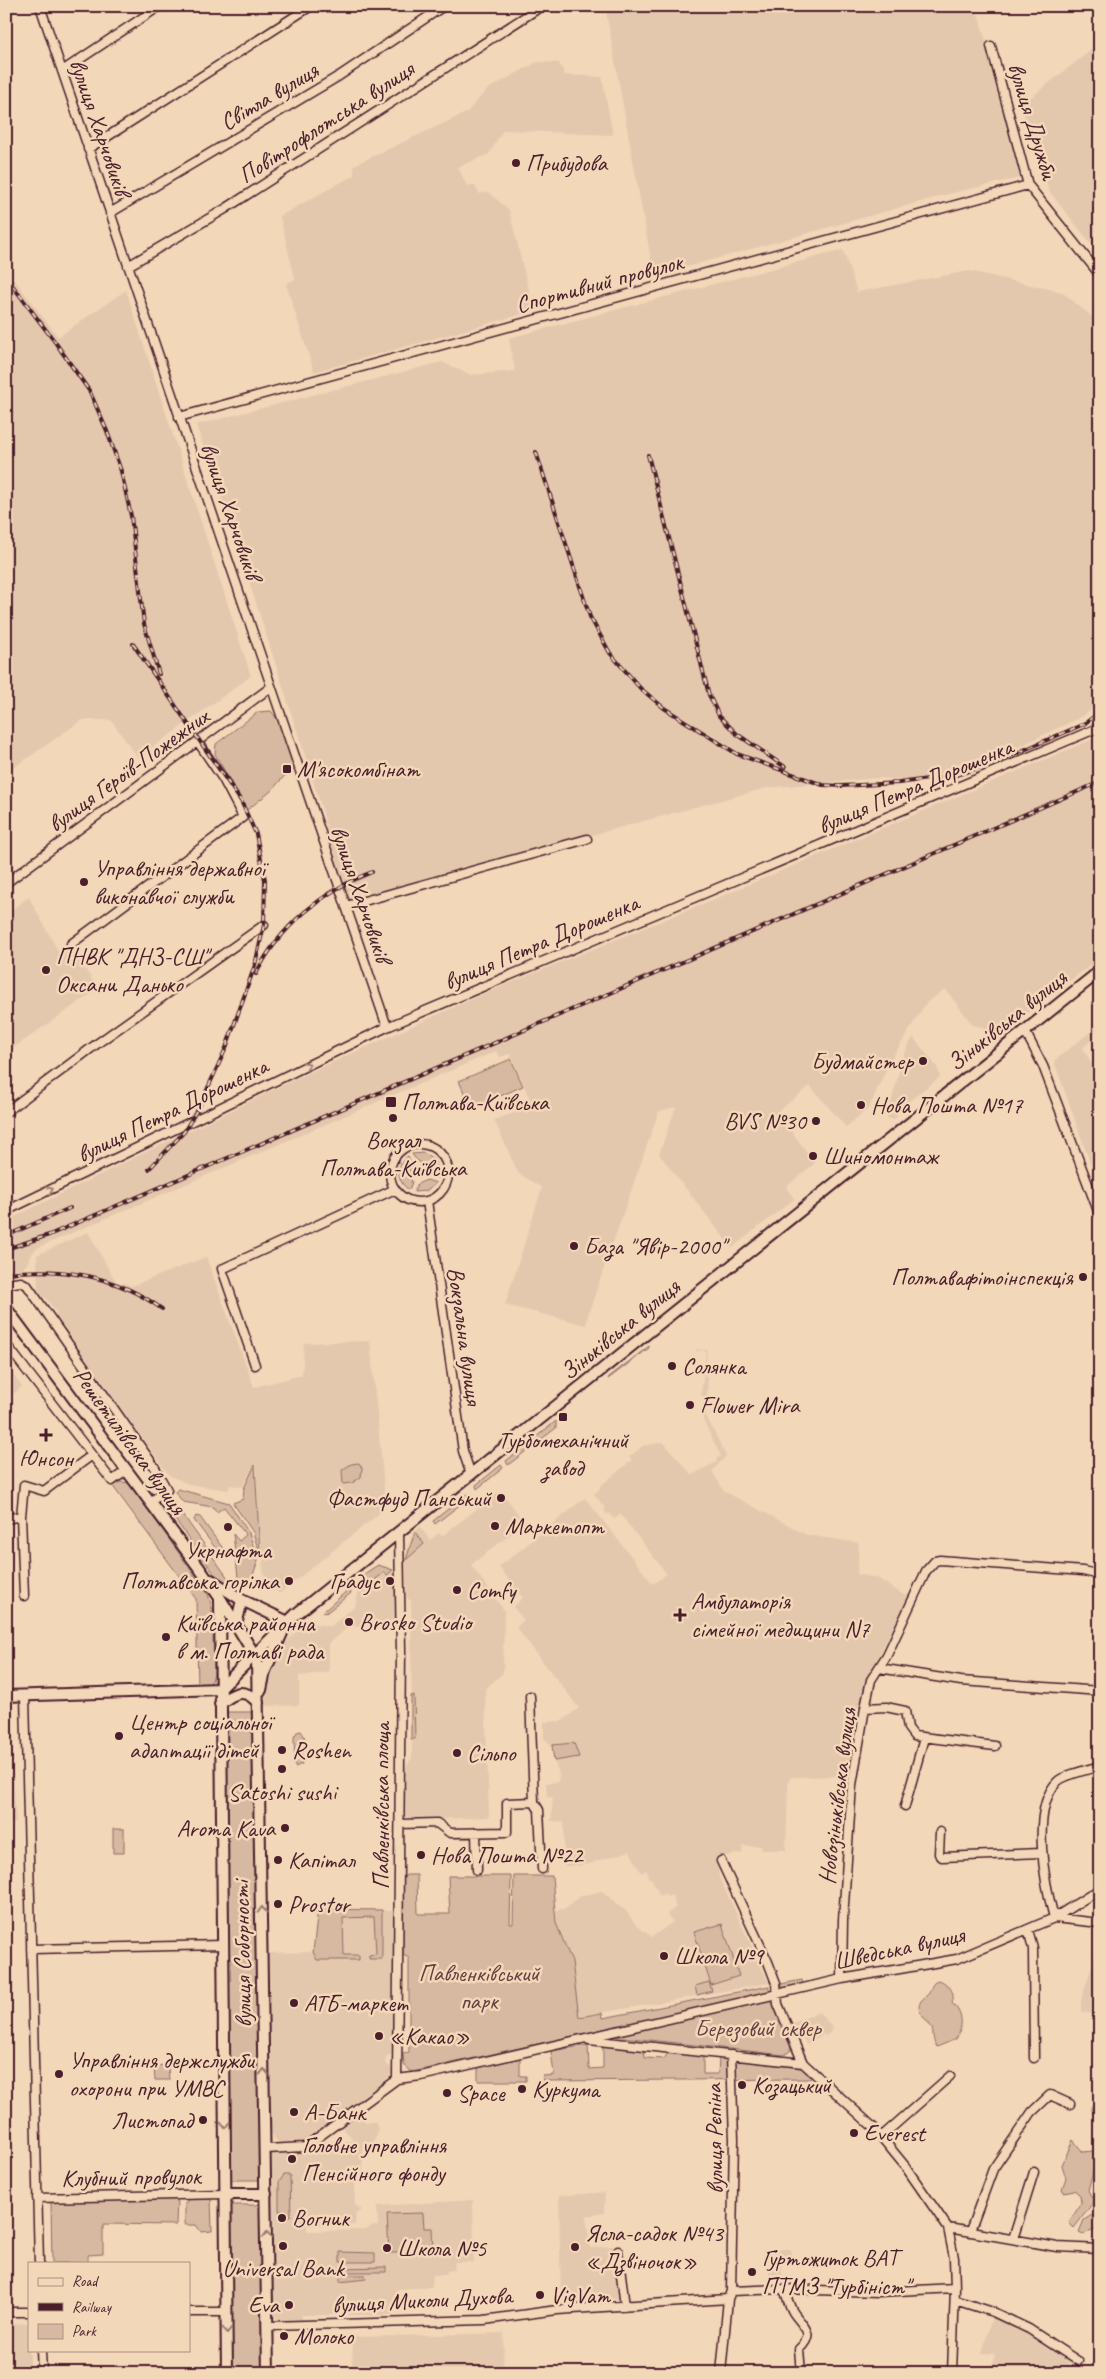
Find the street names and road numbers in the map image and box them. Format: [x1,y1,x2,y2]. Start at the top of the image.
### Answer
street label: Повітрофлотська вулиця [233,53,421,190]
street label: Світла вулиця [214,54,325,137]
street label: вулиця Харчовиків [63,55,139,205]
street label: вулиця Дружби [1001,59,1065,184]
street label: Спортивний провулок [512,246,688,320]
street label: вулиця Харчовиків [194,439,270,589]
street label: вулиця Героїв-Пожежних [42,700,216,839]
street label: вулиця Петра Дорошенка [813,731,1019,841]
street label: вулиця Харчовиків [324,822,400,972]
street label: вулиця Петра Дорошенка [439,887,645,997]
street label: Зіньківська вулиця [941,962,1074,1077]
street label: вулиця Петра Дорошенка [72,1050,274,1169]
street label: Вокзальна вулиця [440,1265,490,1409]
street label: Зіньківська вулиця [554,1271,687,1386]
street label: Решетилівська вулиця [67,1362,194,1522]
street label: Новозіньківська вулиця [811,1705,863,1886]
street label: Павленківська площа [366,1720,396,1889]
street label: вулиця Соборності [226,1878,258,2028]
street label: Шведська вулиця [831,1919,968,1976]
street label: вулиця Рєпіна [698,2082,730,2194]
street label: Клубний провулок [61,2161,203,2193]
street label: вулиця Миколи Духова [331,2280,515,2320]

